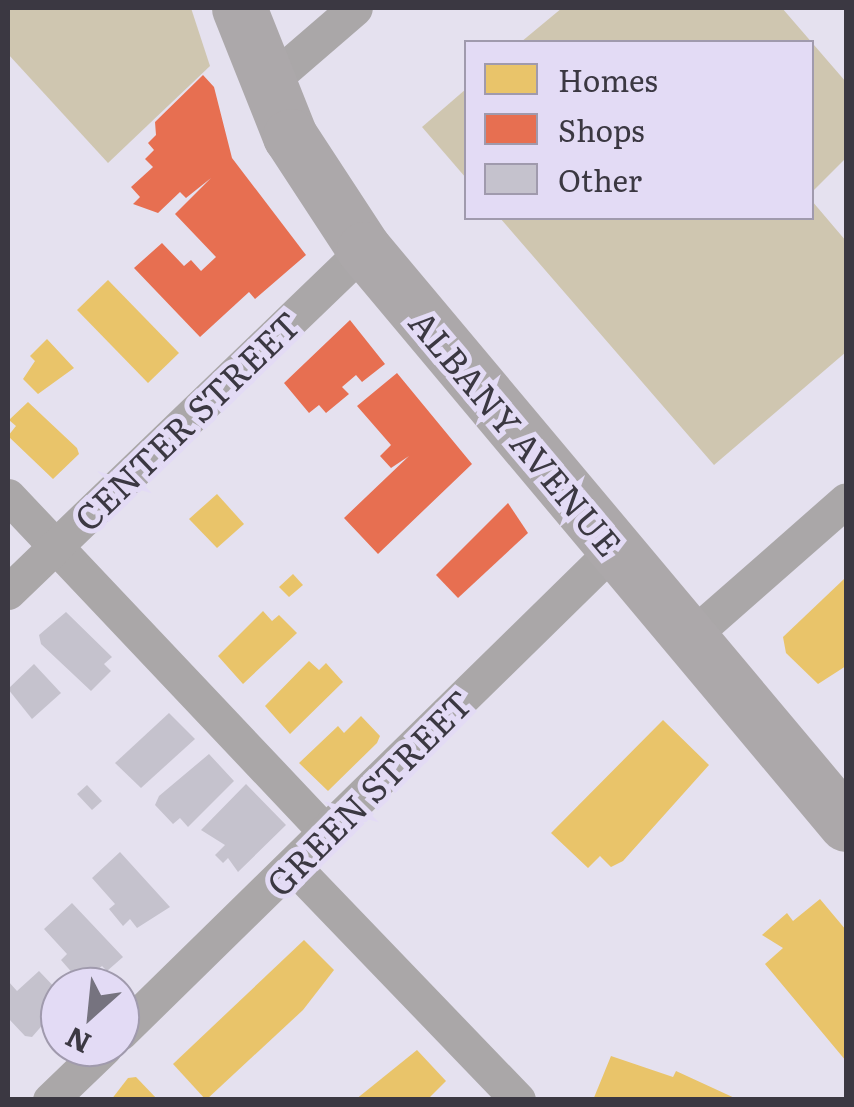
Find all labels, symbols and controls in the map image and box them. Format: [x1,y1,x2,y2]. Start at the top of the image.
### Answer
legend [464,40,814,220]
text: Homes [558,57,658,101]
text: Shops [558,107,645,151]
text: Other [558,157,642,201]
street label: ALBANY AVENUE [402,301,632,563]
street label: CENTER STREET [64,302,308,538]
street label: GREEN STREET [257,681,479,903]
north arrow [40,967,140,1067]
text: N [57,1018,97,1066]

